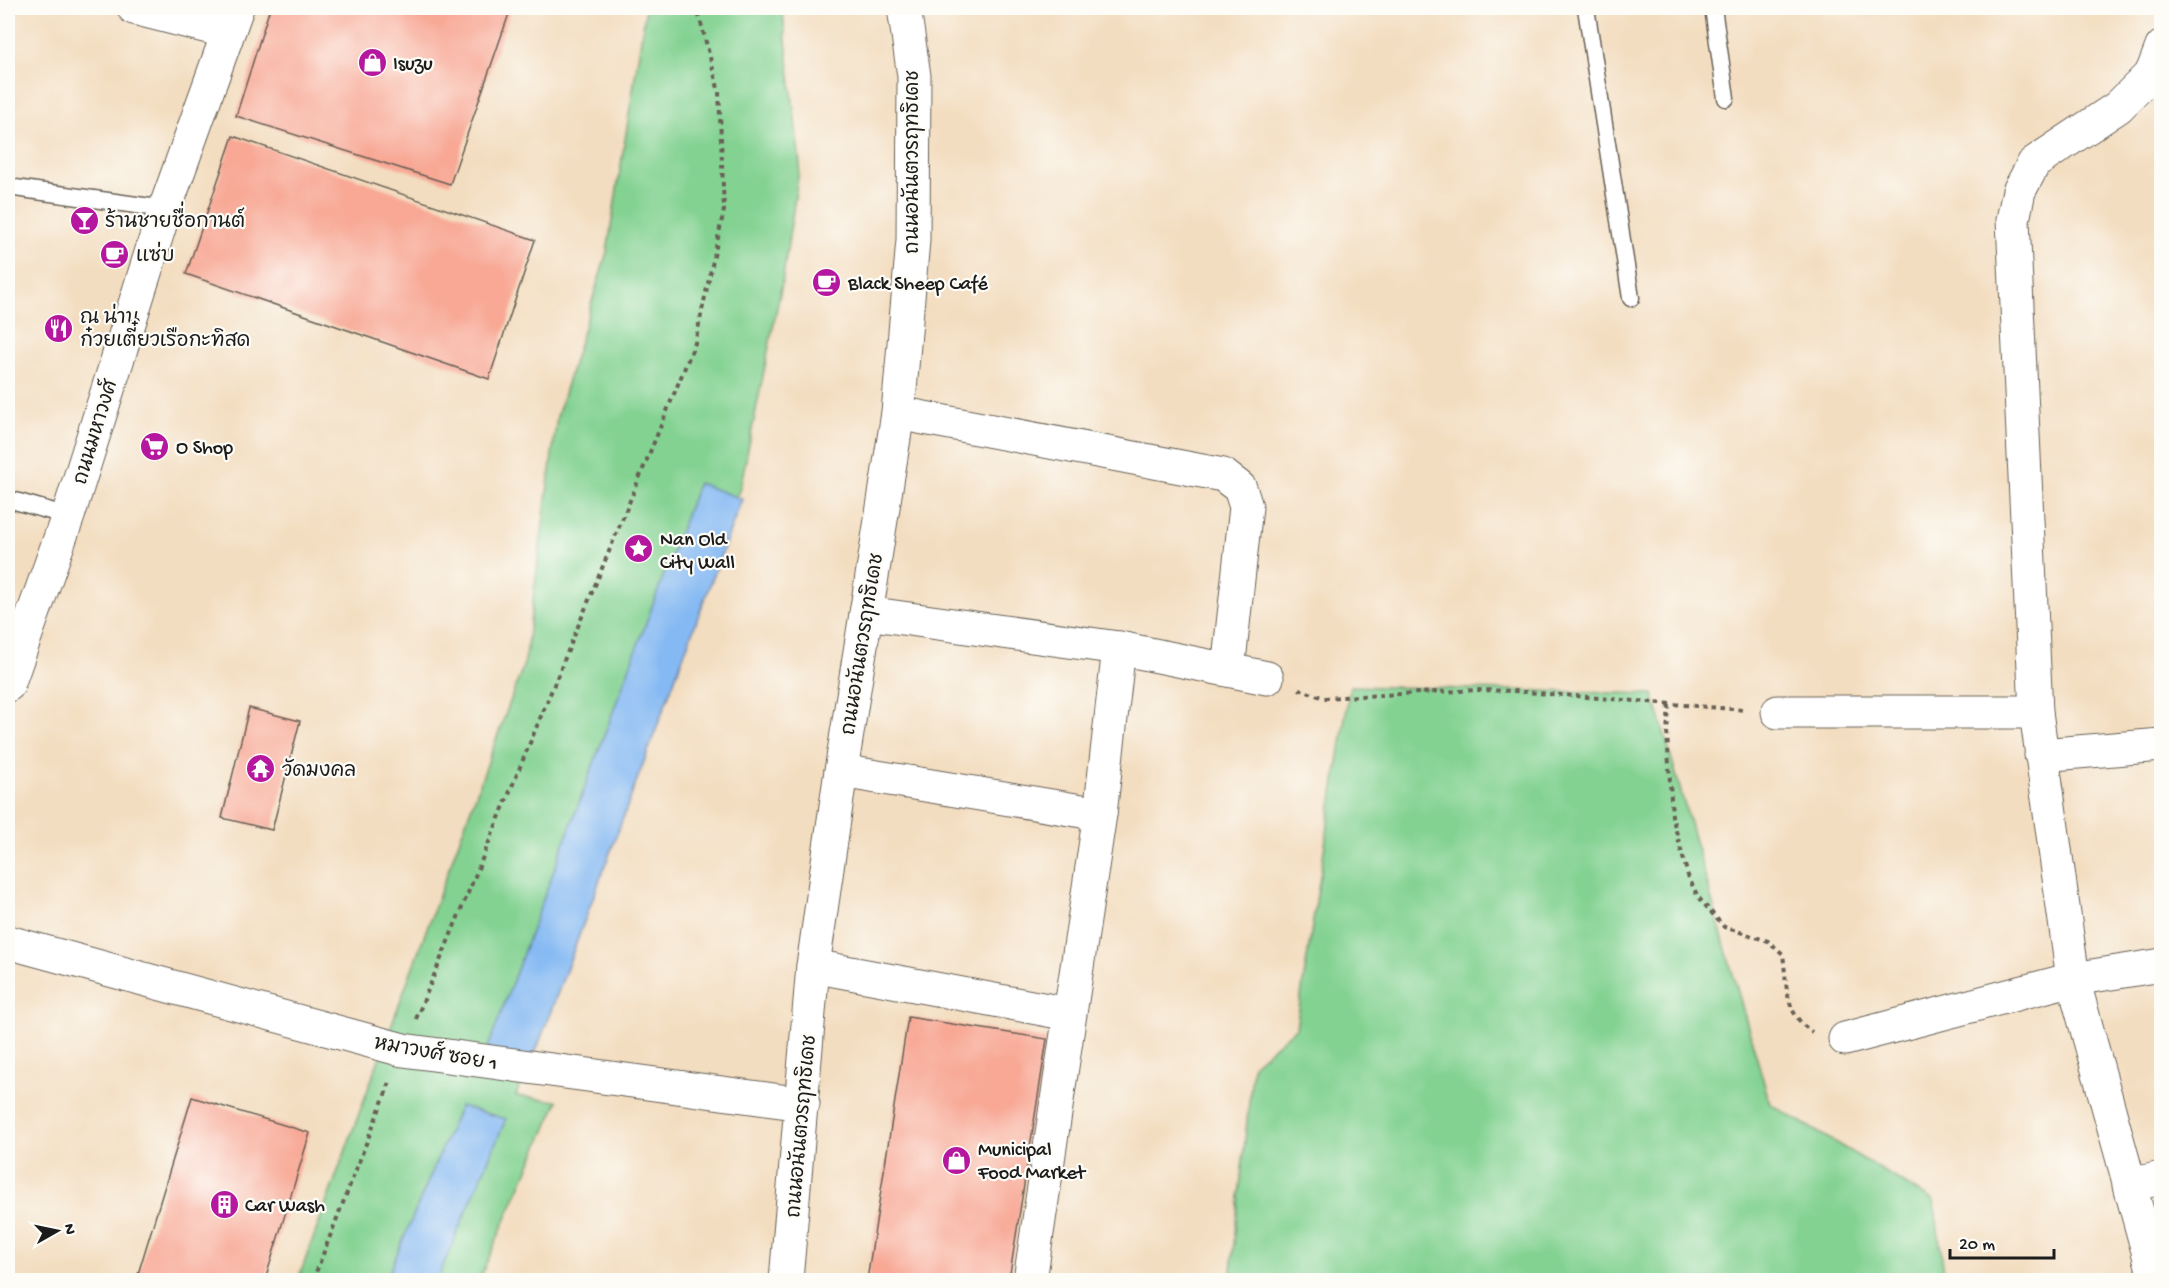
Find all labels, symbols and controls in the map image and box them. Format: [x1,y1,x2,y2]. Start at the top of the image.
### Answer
shop icon: Isuzu [356,46,388,78]
place label: Isuzu [393,54,433,77]
street label: ถนนอนันตวรฤทธิเดช [899,70,926,254]
place label: ร้านชายชื่อกานต์ [105,201,245,235]
bar icon: ร้านชายชื่อกานต์ [68,204,100,236]
cafe icon: แซ่บ [99,238,131,270]
place label: แซ่บ [136,241,175,269]
cafe icon: Black Sheep Café [811,266,843,298]
place label: Black Sheep Café [847,274,988,297]
place label: ณ น่าน ก๋วยเตี๋ยวเรือกะทิสด [80,303,250,354]
restaurant icon: ณ น่าน ก๋วยเตี๋ยวเรือกะทิสด [43,312,75,344]
street label: ถนนมหาวงศ์ [66,375,125,488]
supermarket icon: O Shop [139,430,171,462]
place label: O Shop [176,438,233,461]
place label: Nan Old City Wall [660,530,735,576]
place icon: Nan Old City Wall [623,533,655,565]
street label: ถนนอนันตวรฤทธิเดช [835,551,890,737]
temple icon: วัดมงคล [245,753,277,785]
place label: วัดมงคล [282,758,356,784]
street label: หมาวงศ์ ซอย 1 [372,1028,500,1078]
street label: ถนนอนันตวรฤทธิเดช [780,1033,823,1219]
place label: Municipal Food Market [977,1140,1087,1186]
shop icon: Municipal Food Market [941,1144,973,1176]
building icon: Car Wash [208,1188,240,1220]
place label: Car Wash [245,1196,325,1219]
north arrow [27,1201,87,1261]
scale bar [1950,1222,2054,1260]
text: N [58,1223,79,1236]
text: 20 m [1959,1235,1995,1256]

